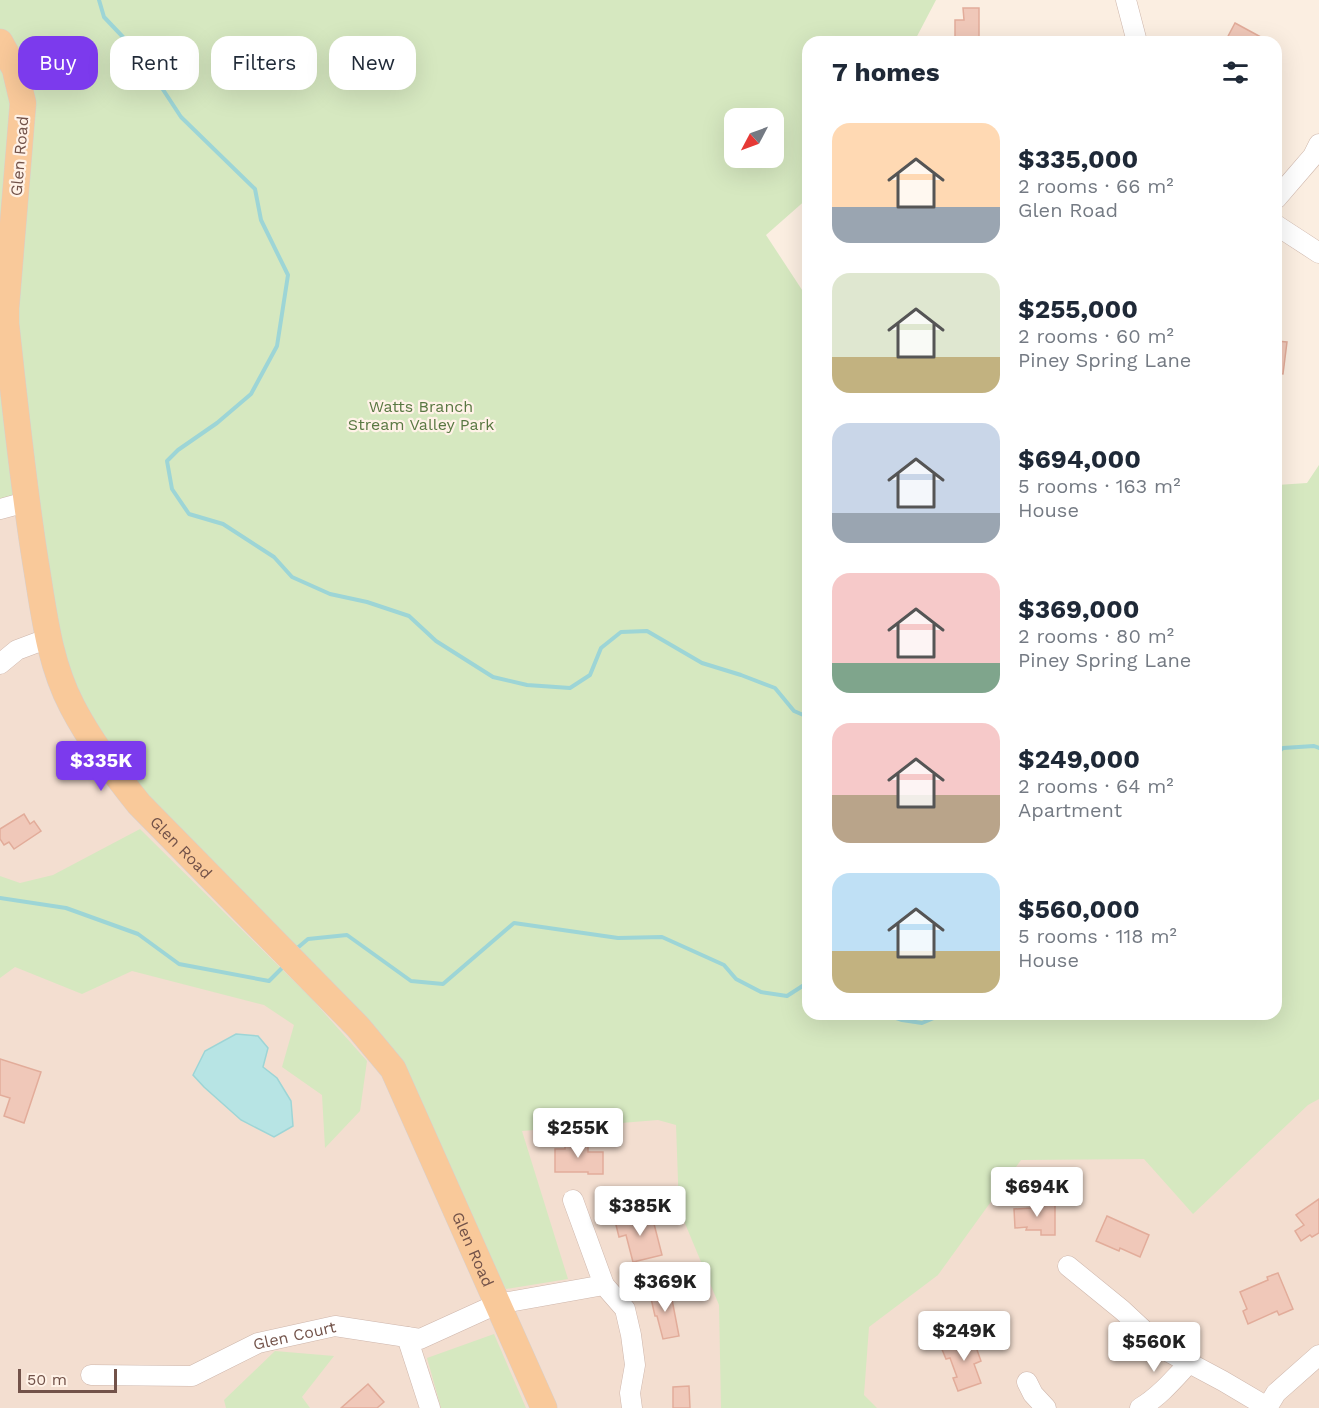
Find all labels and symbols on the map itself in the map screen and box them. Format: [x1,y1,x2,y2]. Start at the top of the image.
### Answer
north arrow [724,108,784,168]
street label: Glen Road [7,115,32,197]
park label: Watts Branch Stream Valley Park [348,397,494,434]
pin: $335K [59,741,143,792]
street label: Glen Road [146,812,216,883]
pin: $255K [536,1108,620,1159]
pin: $694K [995,1167,1079,1218]
pin: $385K [598,1186,682,1237]
street label: Glen Road [448,1209,498,1290]
pin: $369K [623,1262,707,1313]
pin: $249K [922,1311,1006,1362]
street label: Glen Court [251,1317,338,1354]
pin: $560K [1112,1322,1196,1373]
scale bar [18,1366,117,1394]

